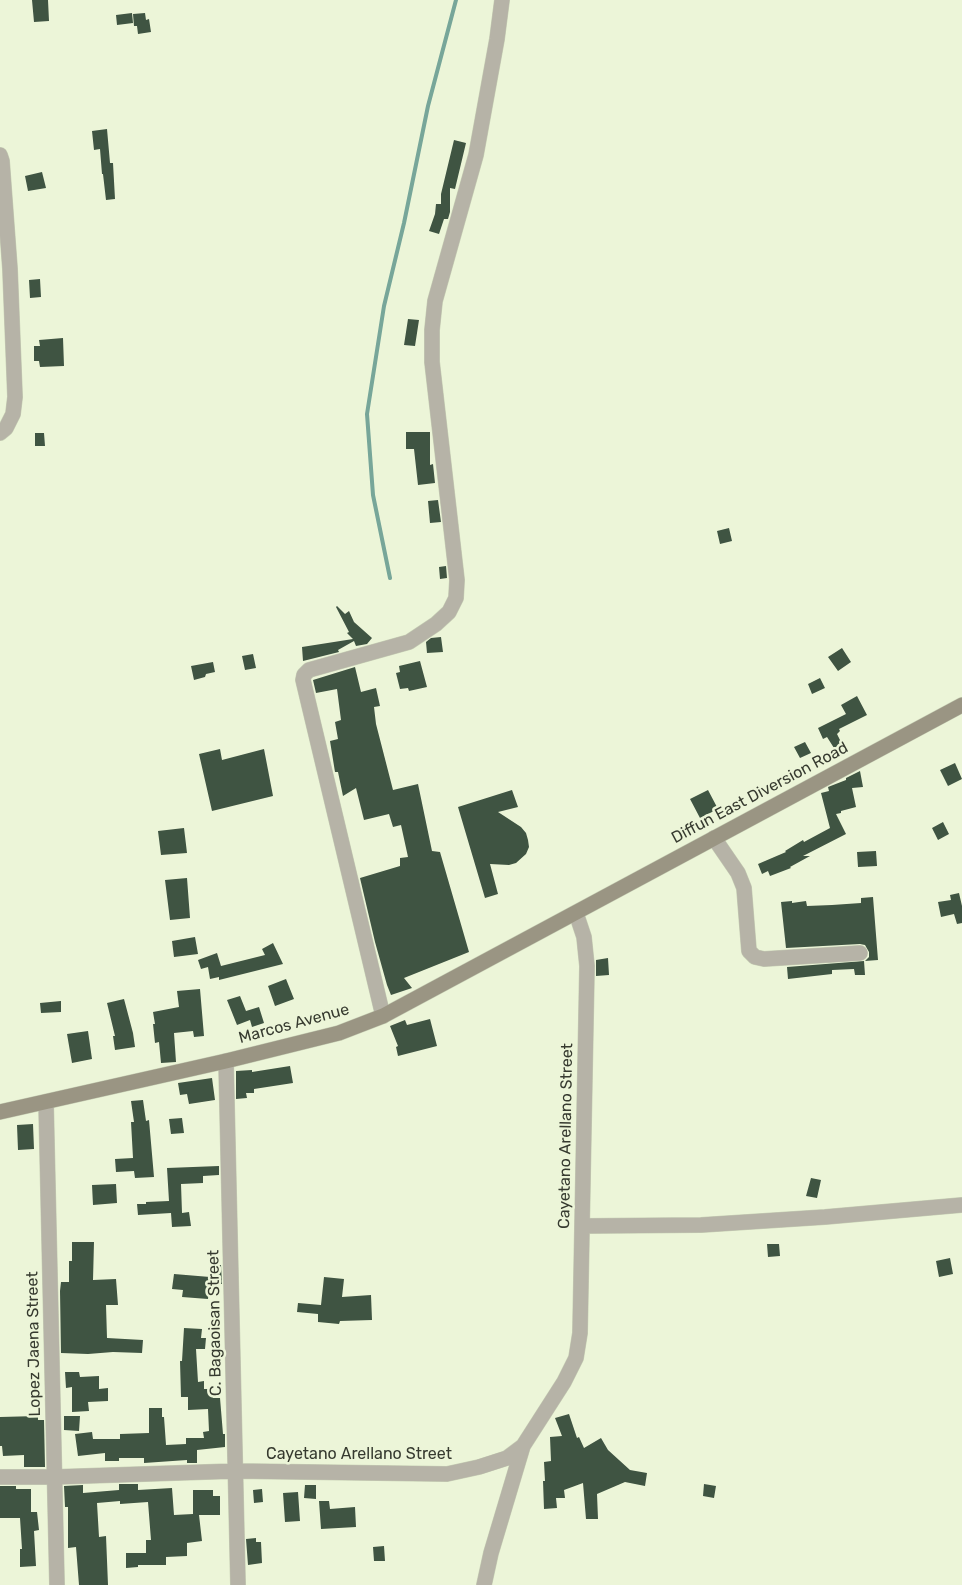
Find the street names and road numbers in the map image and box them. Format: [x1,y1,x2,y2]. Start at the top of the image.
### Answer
street label: Diffun East Diversion Road [668,738,852,848]
street label: Marcos Avenue [237,1000,351,1048]
street label: Cayetano Arellano Street [555,1043,577,1229]
street label: C. Bagaoisan Street [204,1250,226,1396]
street label: Lopez Jaena Street [23,1271,45,1417]
street label: Cayetano Arellano Street [266,1444,452,1464]

